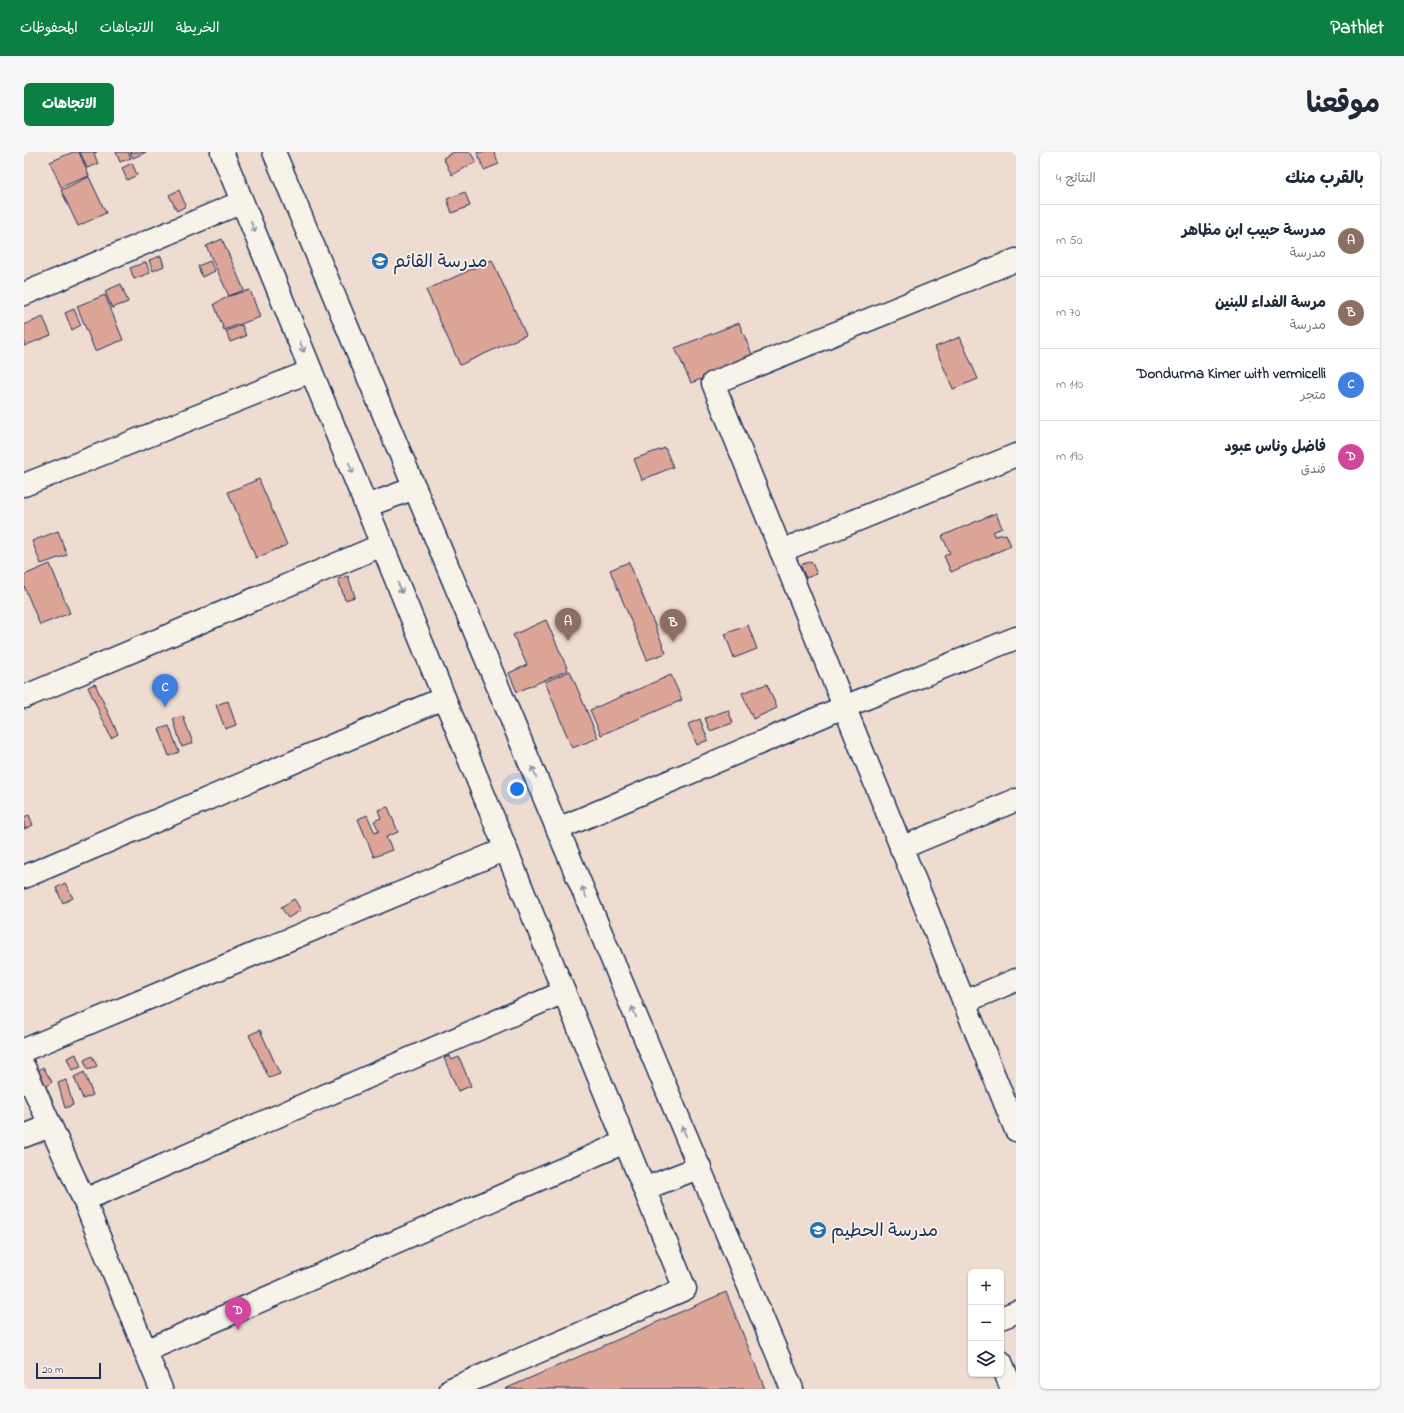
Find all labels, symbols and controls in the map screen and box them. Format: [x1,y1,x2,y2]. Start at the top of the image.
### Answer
text: Pathlet [1330,15,1384,42]
text: المحفوظات [20,18,78,39]
text: الاتجاهات [100,18,154,39]
text: الخريطة [176,18,219,39]
button: الاتجاهات [24,83,114,126]
text: موقعنا [1306,85,1380,126]
text: بالقرب منك [1285,166,1364,191]
text: النتائج: 4 [1056,169,1096,188]
text: مدرسة حبيب ابن مظاهر [1182,220,1326,242]
one-way arrow [249,221,257,233]
text: 50 m [1056,231,1082,250]
text: A [1347,231,1355,250]
text: مدرسة [1290,244,1326,263]
place label: مدرسة القائم [393,250,488,276]
school or university icon: مدرسة القائم [370,251,390,271]
text: مرسة الفداء للبنين [1215,292,1326,314]
text: 70 m [1056,303,1080,322]
text: B [1347,303,1355,322]
text: مدرسة [1290,316,1326,335]
one-way arrow [298,341,306,353]
text: Dondurma Kimer with vermicelli [1136,363,1326,385]
text: 110 m [1056,375,1083,394]
text: C [1347,375,1355,394]
text: متجر [1301,386,1326,405]
text: فاضل وناس عبود [1224,436,1326,458]
text: 190 m [1056,447,1083,466]
text: D [1346,447,1356,466]
text: فندق [1301,460,1326,479]
one-way arrow [347,461,355,473]
one-way arrow [396,582,404,594]
pin: A [555,608,581,641]
pin: B [660,609,686,642]
pin: C [152,674,178,707]
one-way arrow [530,766,537,778]
your location [507,779,527,799]
one-way arrow [580,886,587,898]
one-way arrow [630,1006,638,1018]
one-way arrow [680,1126,688,1138]
place label: مدرسة الحطيم [831,1219,938,1245]
school or university icon: مدرسة الحطيم [808,1220,828,1240]
map controls [968,1269,1004,1377]
button: + [968,1269,1004,1305]
pin: D [225,1297,251,1330]
button: − [968,1305,1004,1341]
button: layers [968,1341,1004,1377]
scale bar [36,1361,101,1380]
text: 20 m [42,1362,64,1378]

